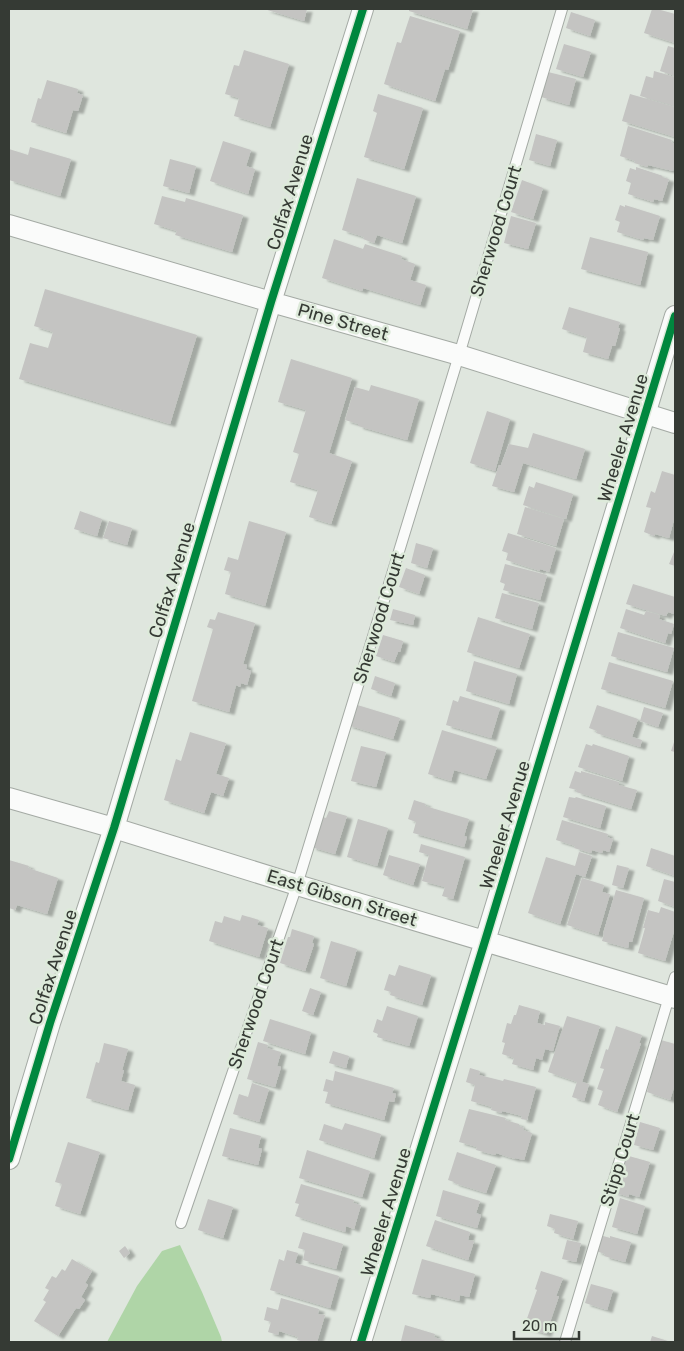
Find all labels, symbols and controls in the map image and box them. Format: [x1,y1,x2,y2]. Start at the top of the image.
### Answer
street label: Colfax Avenue [262,131,318,253]
street label: Sherwood Court [466,163,526,299]
street label: Pine Street [295,299,391,345]
street label: Wheeler Avenue [593,371,653,505]
street label: Colfax Avenue [144,519,200,641]
street label: Sherwood Court [349,550,409,686]
street label: Wheeler Avenue [475,758,535,892]
street label: East Gibson Street [264,865,420,931]
street label: Colfax Avenue [24,906,82,1028]
street label: Sherwood Court [223,936,289,1072]
street label: Stipp Court [596,1111,644,1209]
street label: Wheeler Avenue [356,1145,416,1279]
scale bar [514,1308,579,1340]
text: 20 m [522,1317,557,1335]

